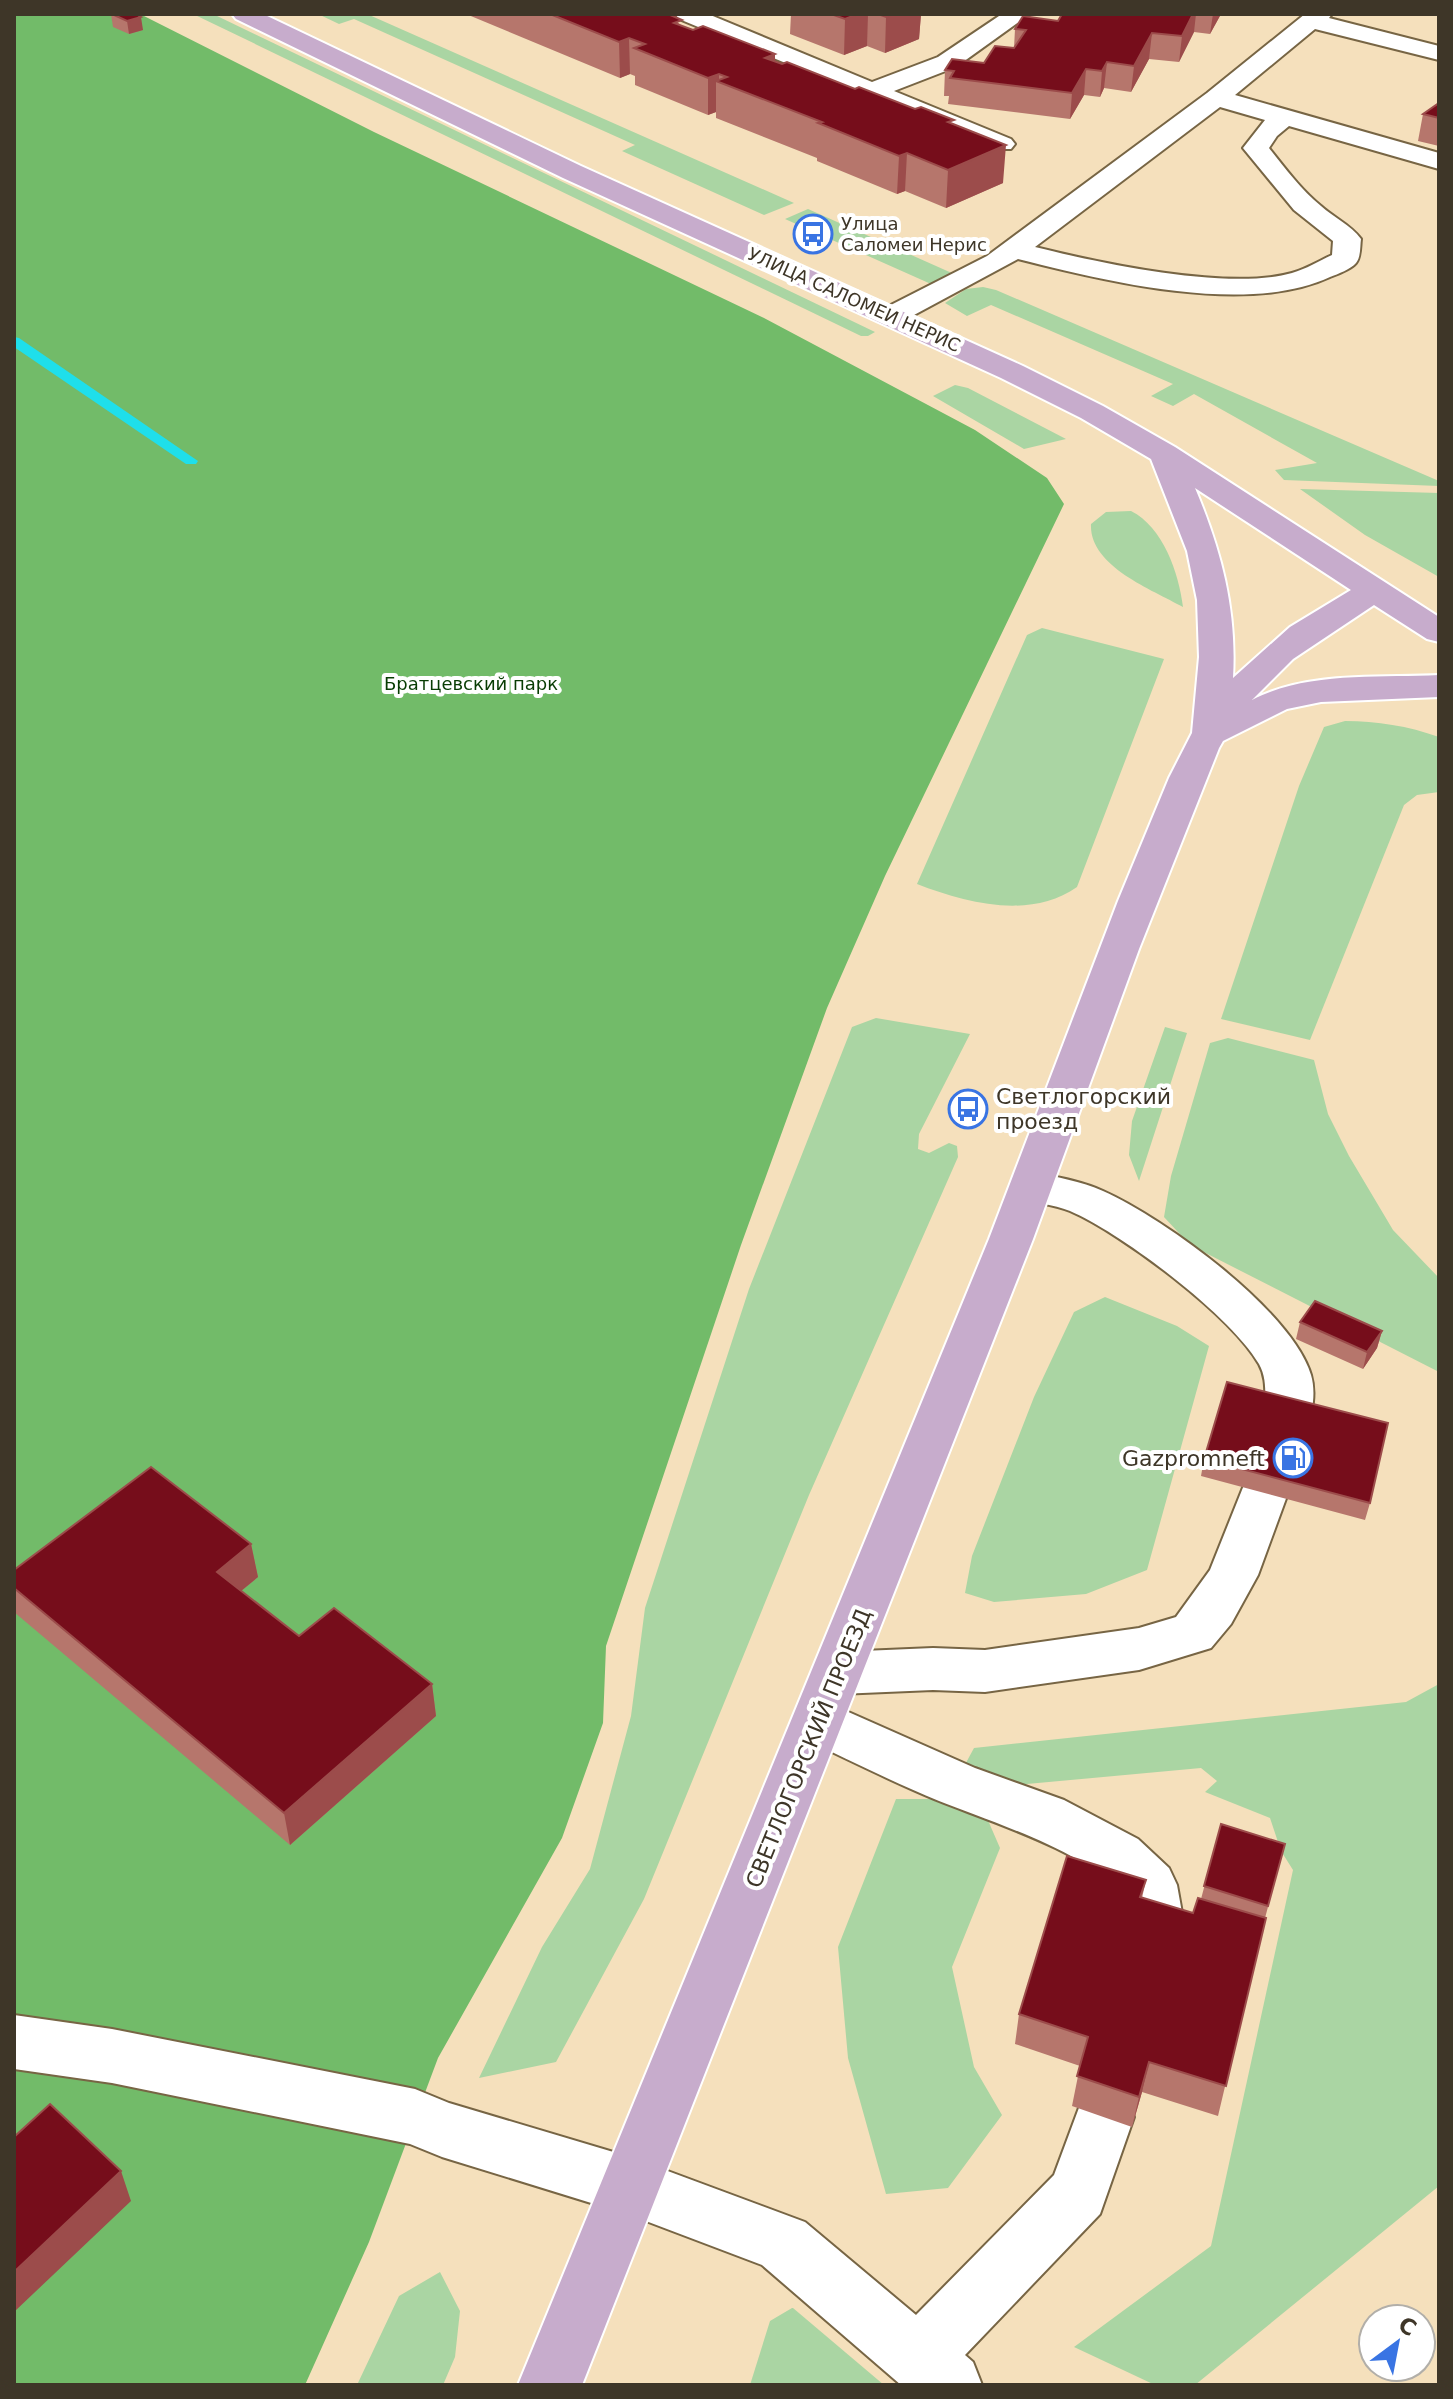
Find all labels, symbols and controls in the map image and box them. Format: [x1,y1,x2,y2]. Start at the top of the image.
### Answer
bus stop icon: Улица Саломеи Нерис [792,213,834,255]
place label: Улица Саломеи Нерис [841,213,987,255]
street label: УЛИЦА САЛОМЕИ НЕРИС [745,243,964,356]
park label: Братцевский парк [384,673,558,694]
place label: Светлогорский проезд [996,1084,1171,1134]
bus stop icon: Светлогорский проезд [947,1088,989,1130]
fuel station icon: Gazpromneft [1272,1437,1314,1479]
place label: Gazpromneft [1122,1446,1265,1471]
street label: СВЕТЛОГОРСКИЙ ПРОЕЗД [741,1605,876,1891]
north arrow [1357,2303,1437,2383]
text: С [1394,2312,1421,2341]

